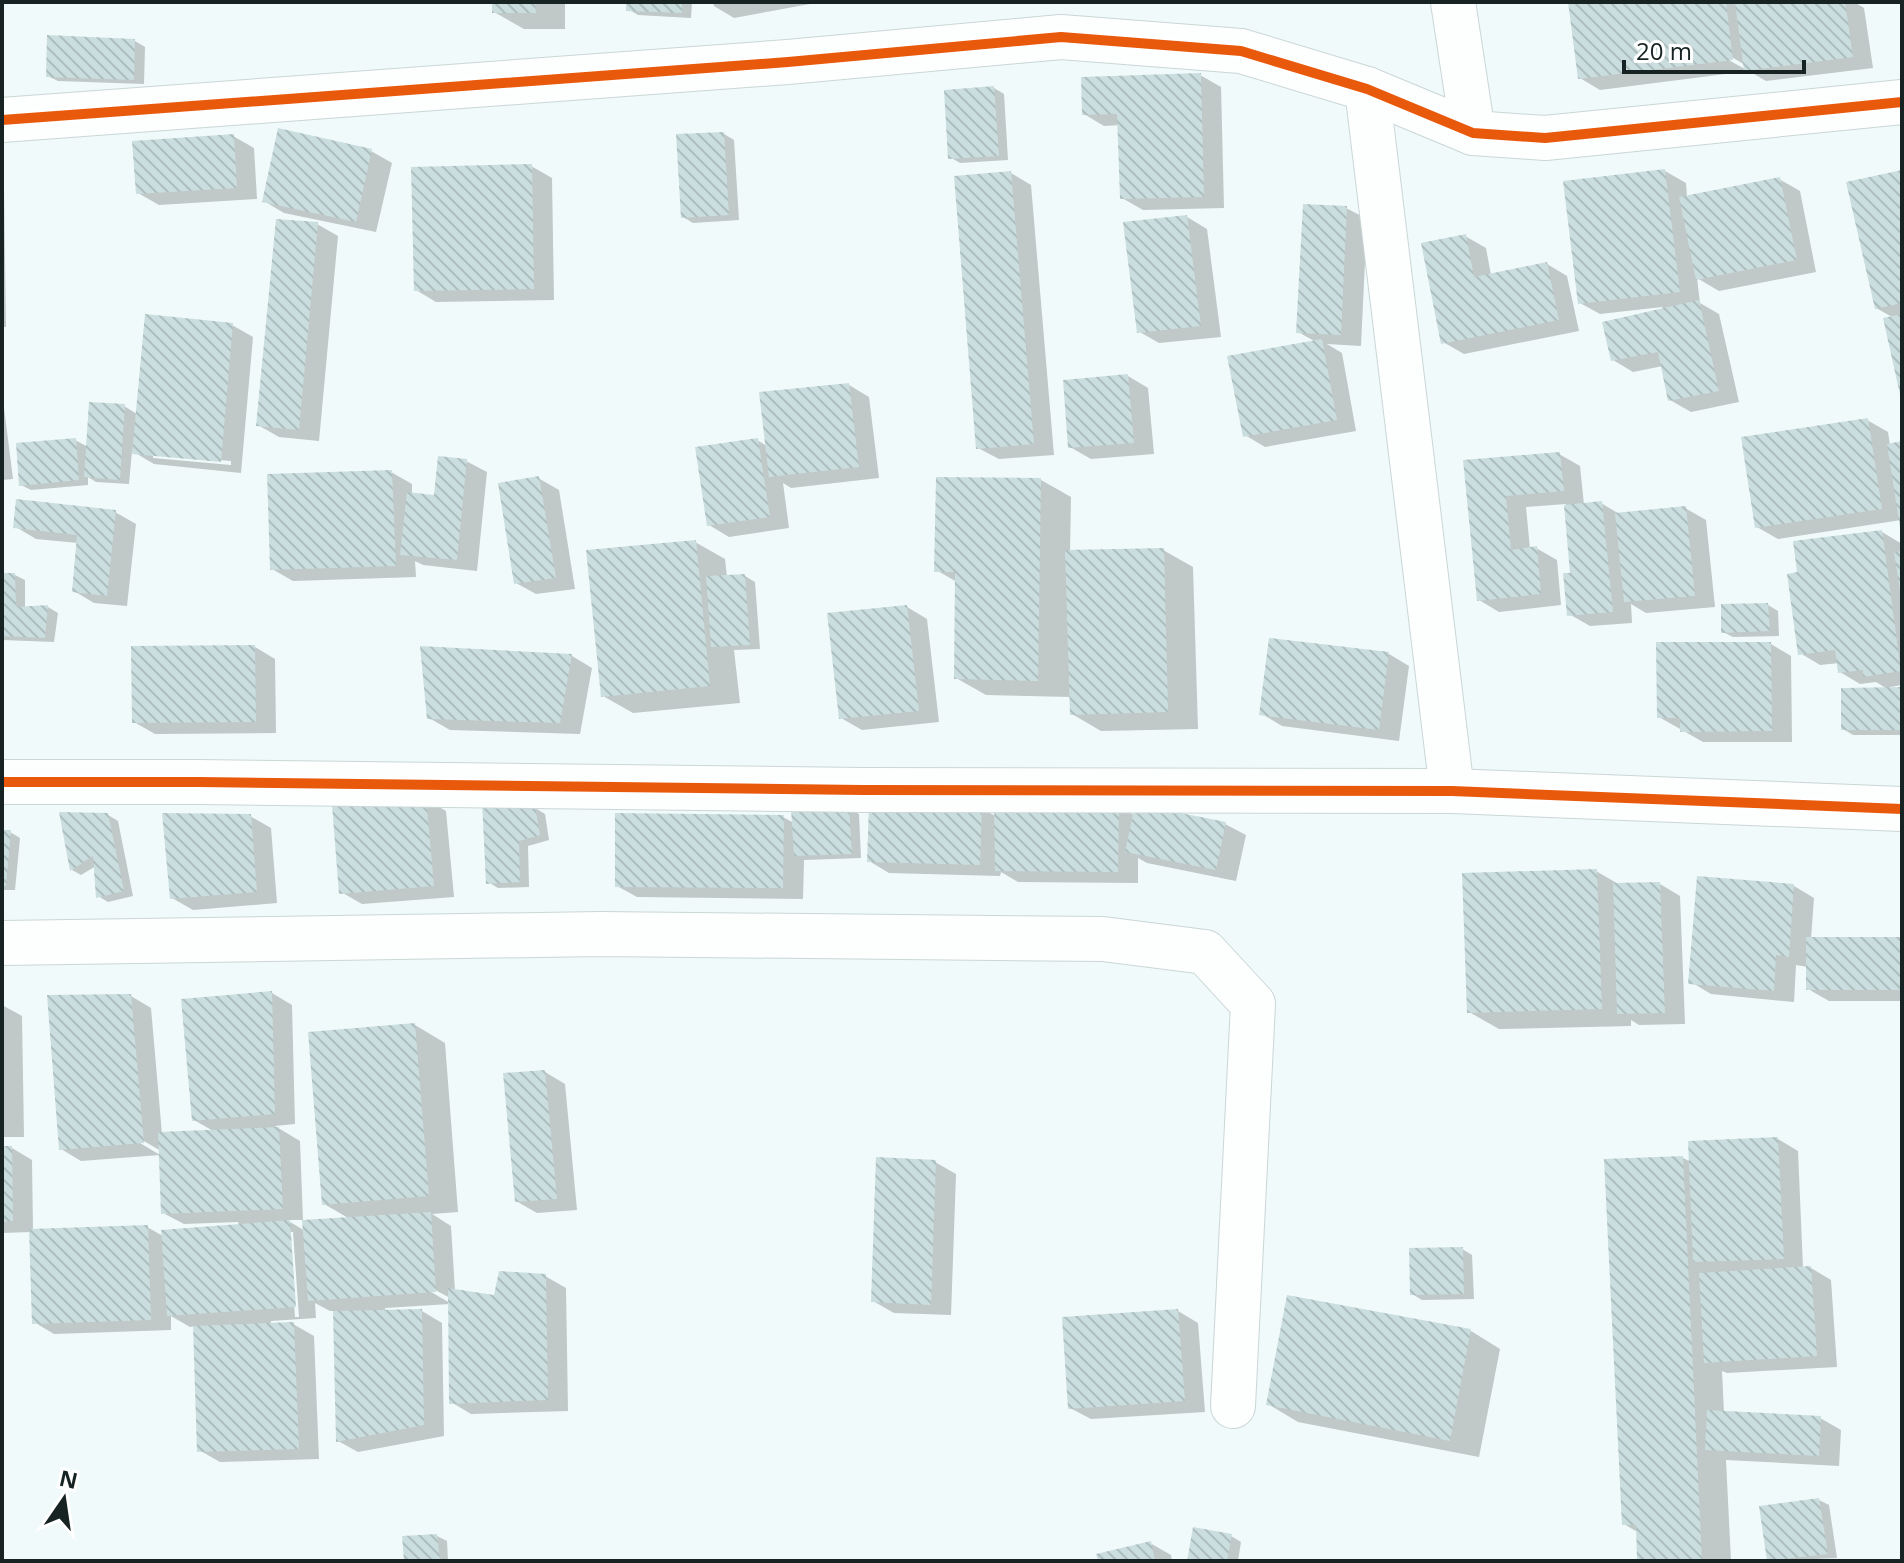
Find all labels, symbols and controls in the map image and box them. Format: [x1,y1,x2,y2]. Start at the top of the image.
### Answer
scale bar [1624,24,1804,74]
text: 20 m [1636,34,1692,67]
north arrow [24,1459,104,1539]
text: N [57,1462,81,1495]

